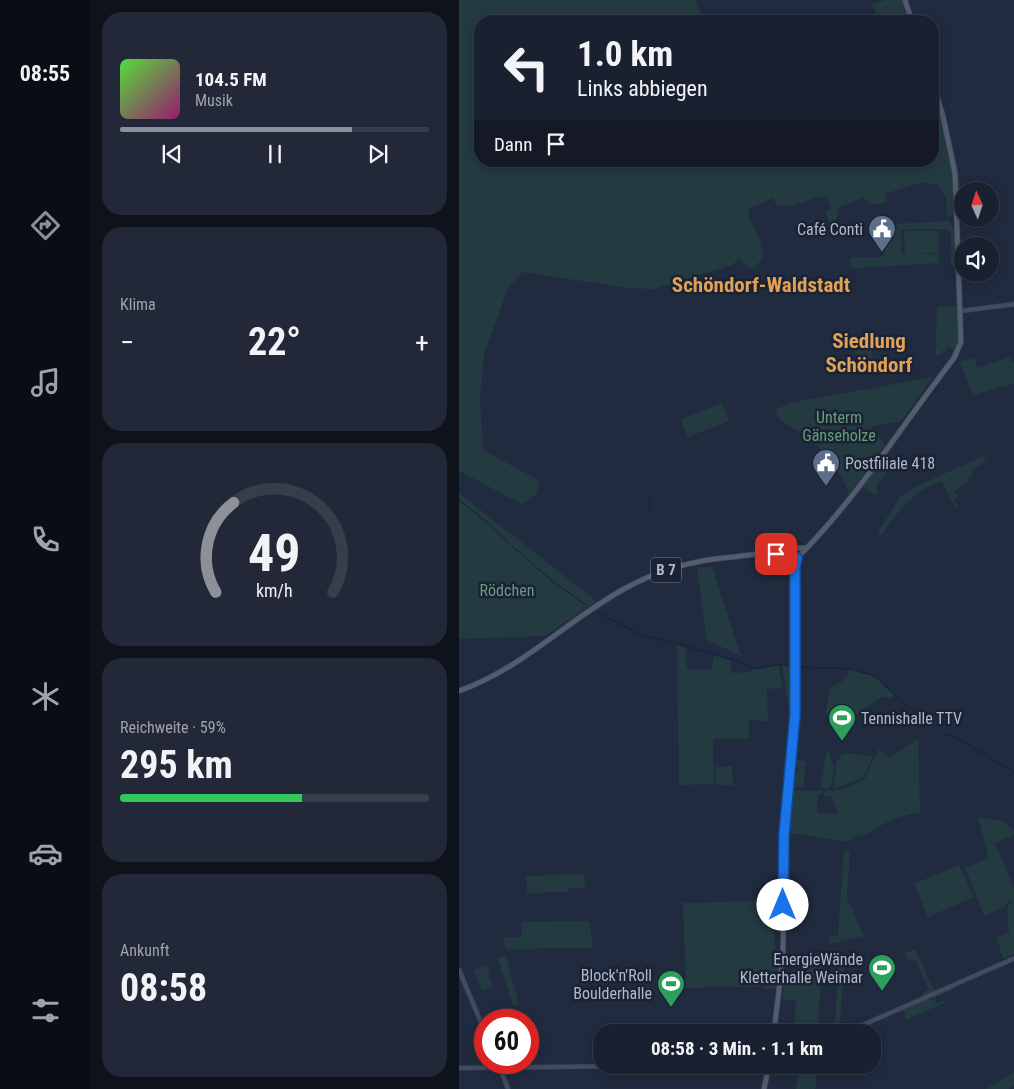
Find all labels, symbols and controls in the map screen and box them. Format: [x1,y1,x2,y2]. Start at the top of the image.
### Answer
text: 1.0 km [577,34,673,75]
icon: left [494,35,559,100]
text: 08:55 [20,61,70,86]
text: 104.5 FM [195,68,267,91]
text: Links abbiegen [577,76,708,101]
text: Musik [195,91,233,110]
icon: arrive [542,130,570,158]
text: Dann [494,133,532,156]
icon: previous [158,140,186,168]
icon: pause [261,140,289,168]
icon: next [364,140,392,168]
north arrow [954,182,999,228]
map controls [954,182,999,282]
icon: directions [28,208,63,243]
public building icon: Café Conti [867,214,897,253]
place label: Café Conti [797,220,863,239]
button: sound [954,237,999,282]
district label: Schöndorf-Waldstadt [672,273,850,297]
text: Klima [120,295,156,314]
text: 22° [248,320,301,364]
text: − [120,326,134,359]
text: + [415,326,429,359]
district label: Siedlung Schöndorf [825,329,913,377]
icon: music [28,365,63,400]
park label: Unterm Gänseholze [802,408,876,445]
public building icon: Postfiliale 418 [811,448,841,487]
place label: Postfiliale 418 [845,454,935,473]
icon: phone [28,522,63,557]
text: 49 [248,523,301,584]
pin [755,533,797,575]
icon: arrive [762,540,790,568]
road number: B 7 [651,558,681,582]
text: km/h [256,580,293,601]
park label: Rödchen [480,581,534,600]
icon: climate [28,679,63,714]
sports icon: Tennishalle TTV [827,703,857,742]
place label: Tennishalle TTV [861,709,962,728]
text: Reichweite · 59% [120,718,226,737]
text: 295 km [120,743,233,787]
icon: car [28,836,63,871]
position arrow [756,878,808,930]
text: Ankunft [120,941,169,960]
place label: EnergieWände Kletterhalle Weimar [740,950,863,987]
sports icon: EnergieWände Kletterhalle Weimar [867,953,897,992]
text: 08:58 [120,966,207,1010]
place label: Block'n'Roll Boulderhalle [573,966,652,1003]
sports icon: Block'n'Roll Boulderhalle [656,969,686,1008]
icon: filters [28,993,63,1028]
speed limit sign: 60 [474,1009,539,1074]
text: 08:58 · 3 Min. · 1.1 km [651,1037,823,1060]

